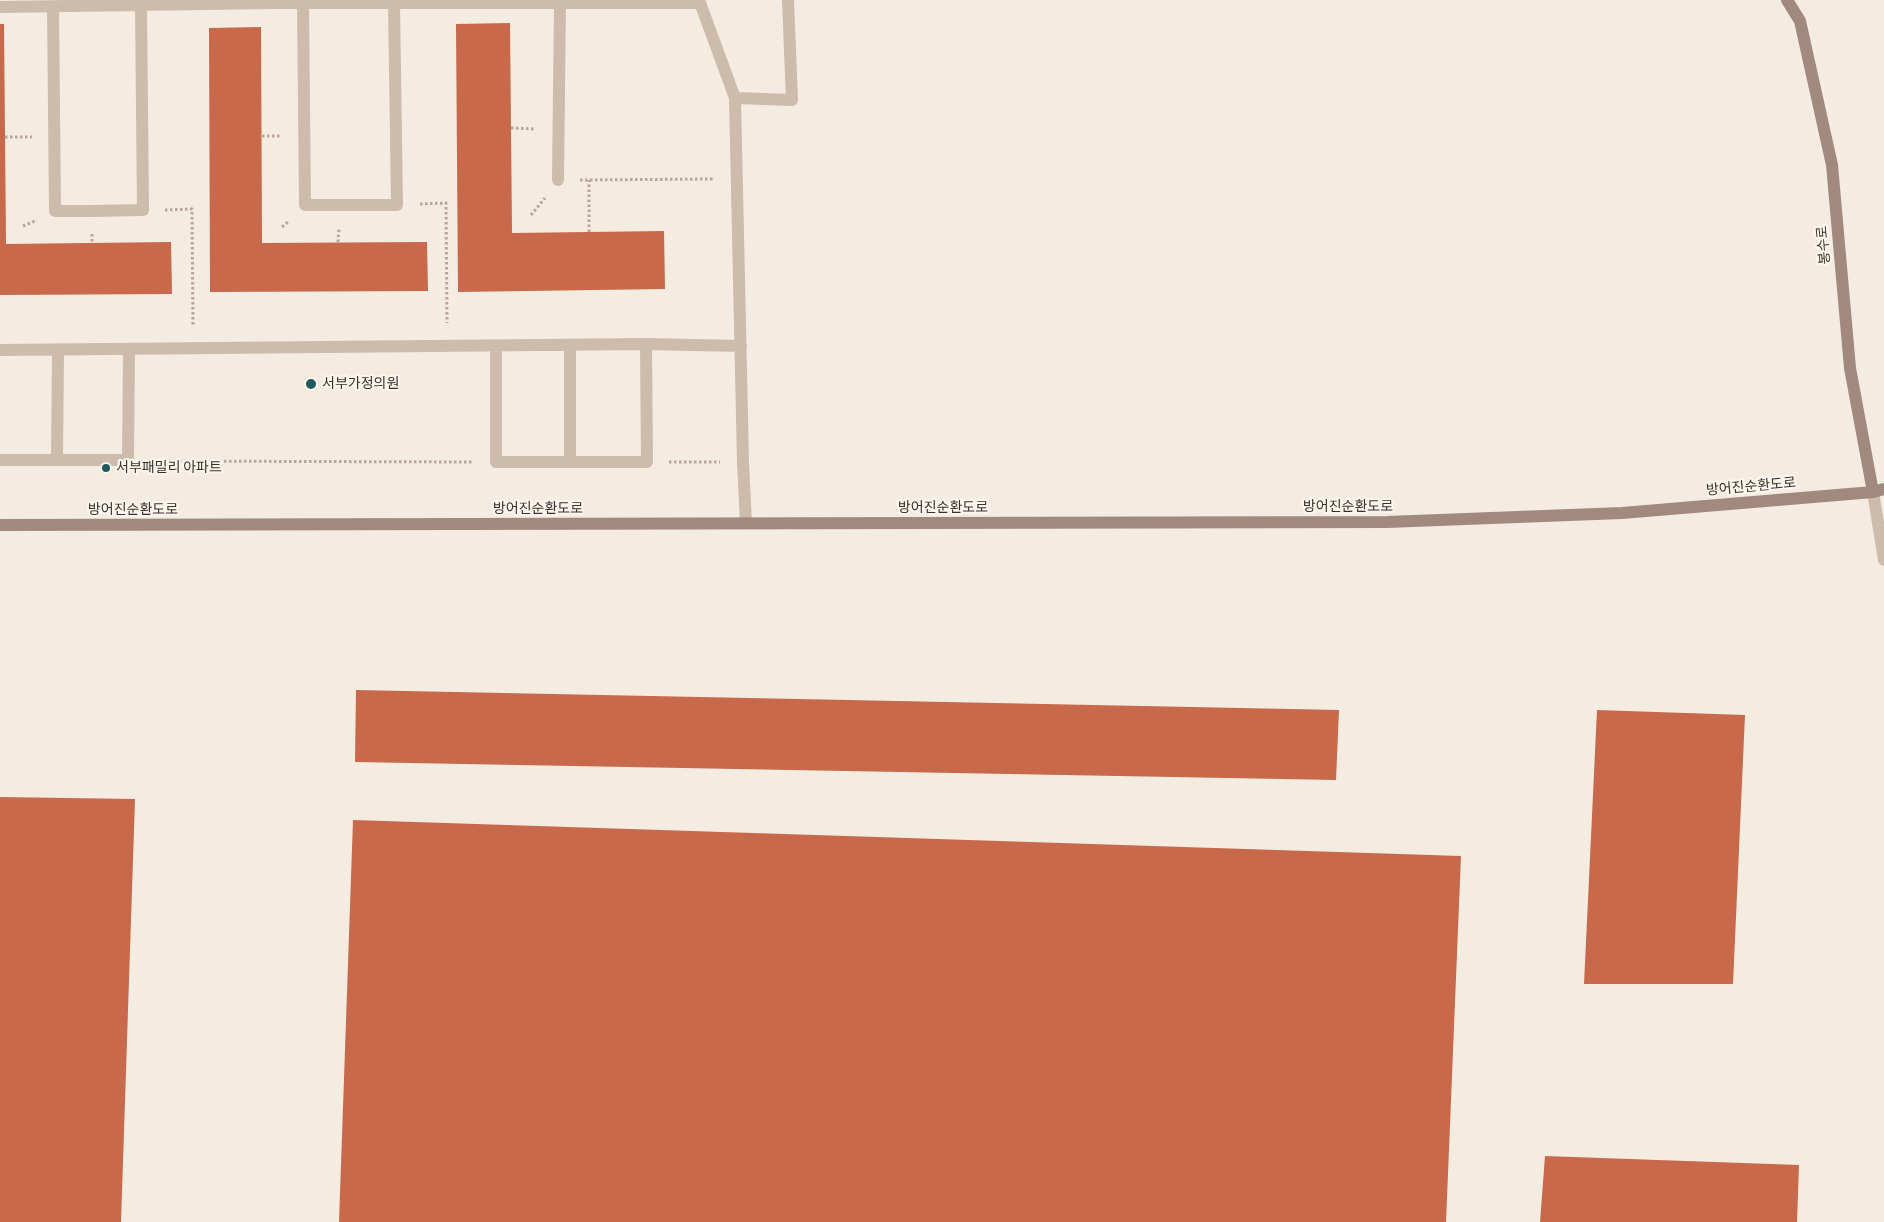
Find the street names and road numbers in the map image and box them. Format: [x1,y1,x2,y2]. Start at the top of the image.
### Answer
street label: 봉수로 [1814,225,1834,265]
street label: 방어진순환도로 [1705,475,1797,499]
street label: 방어진순환도로 [1303,499,1393,515]
street label: 방어진순환도로 [898,500,988,516]
street label: 방어진순환도로 [493,501,583,517]
street label: 방어진순환도로 [88,502,178,518]

